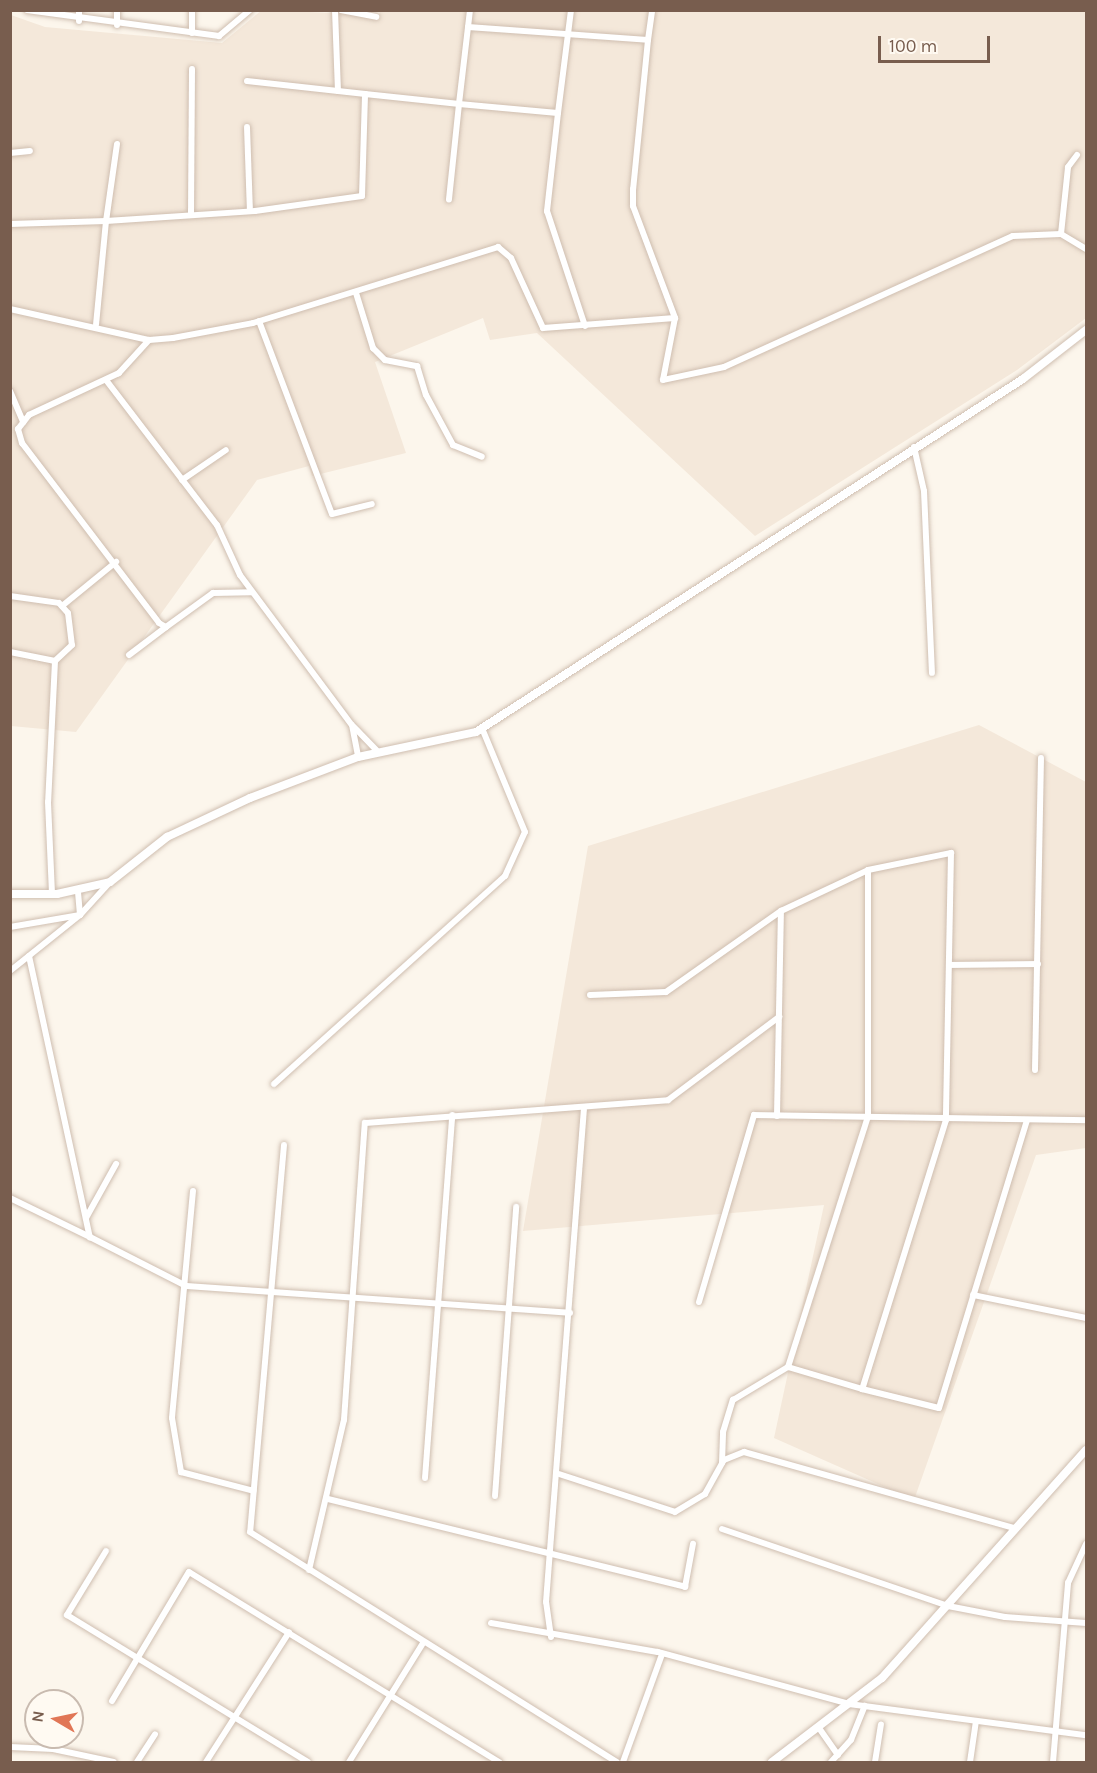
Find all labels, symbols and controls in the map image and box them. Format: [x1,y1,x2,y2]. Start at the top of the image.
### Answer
scale bar [881,24,994,62]
text: 100 m [889,35,937,57]
north arrow [24,1689,84,1749]
text: N [27,1709,48,1724]

